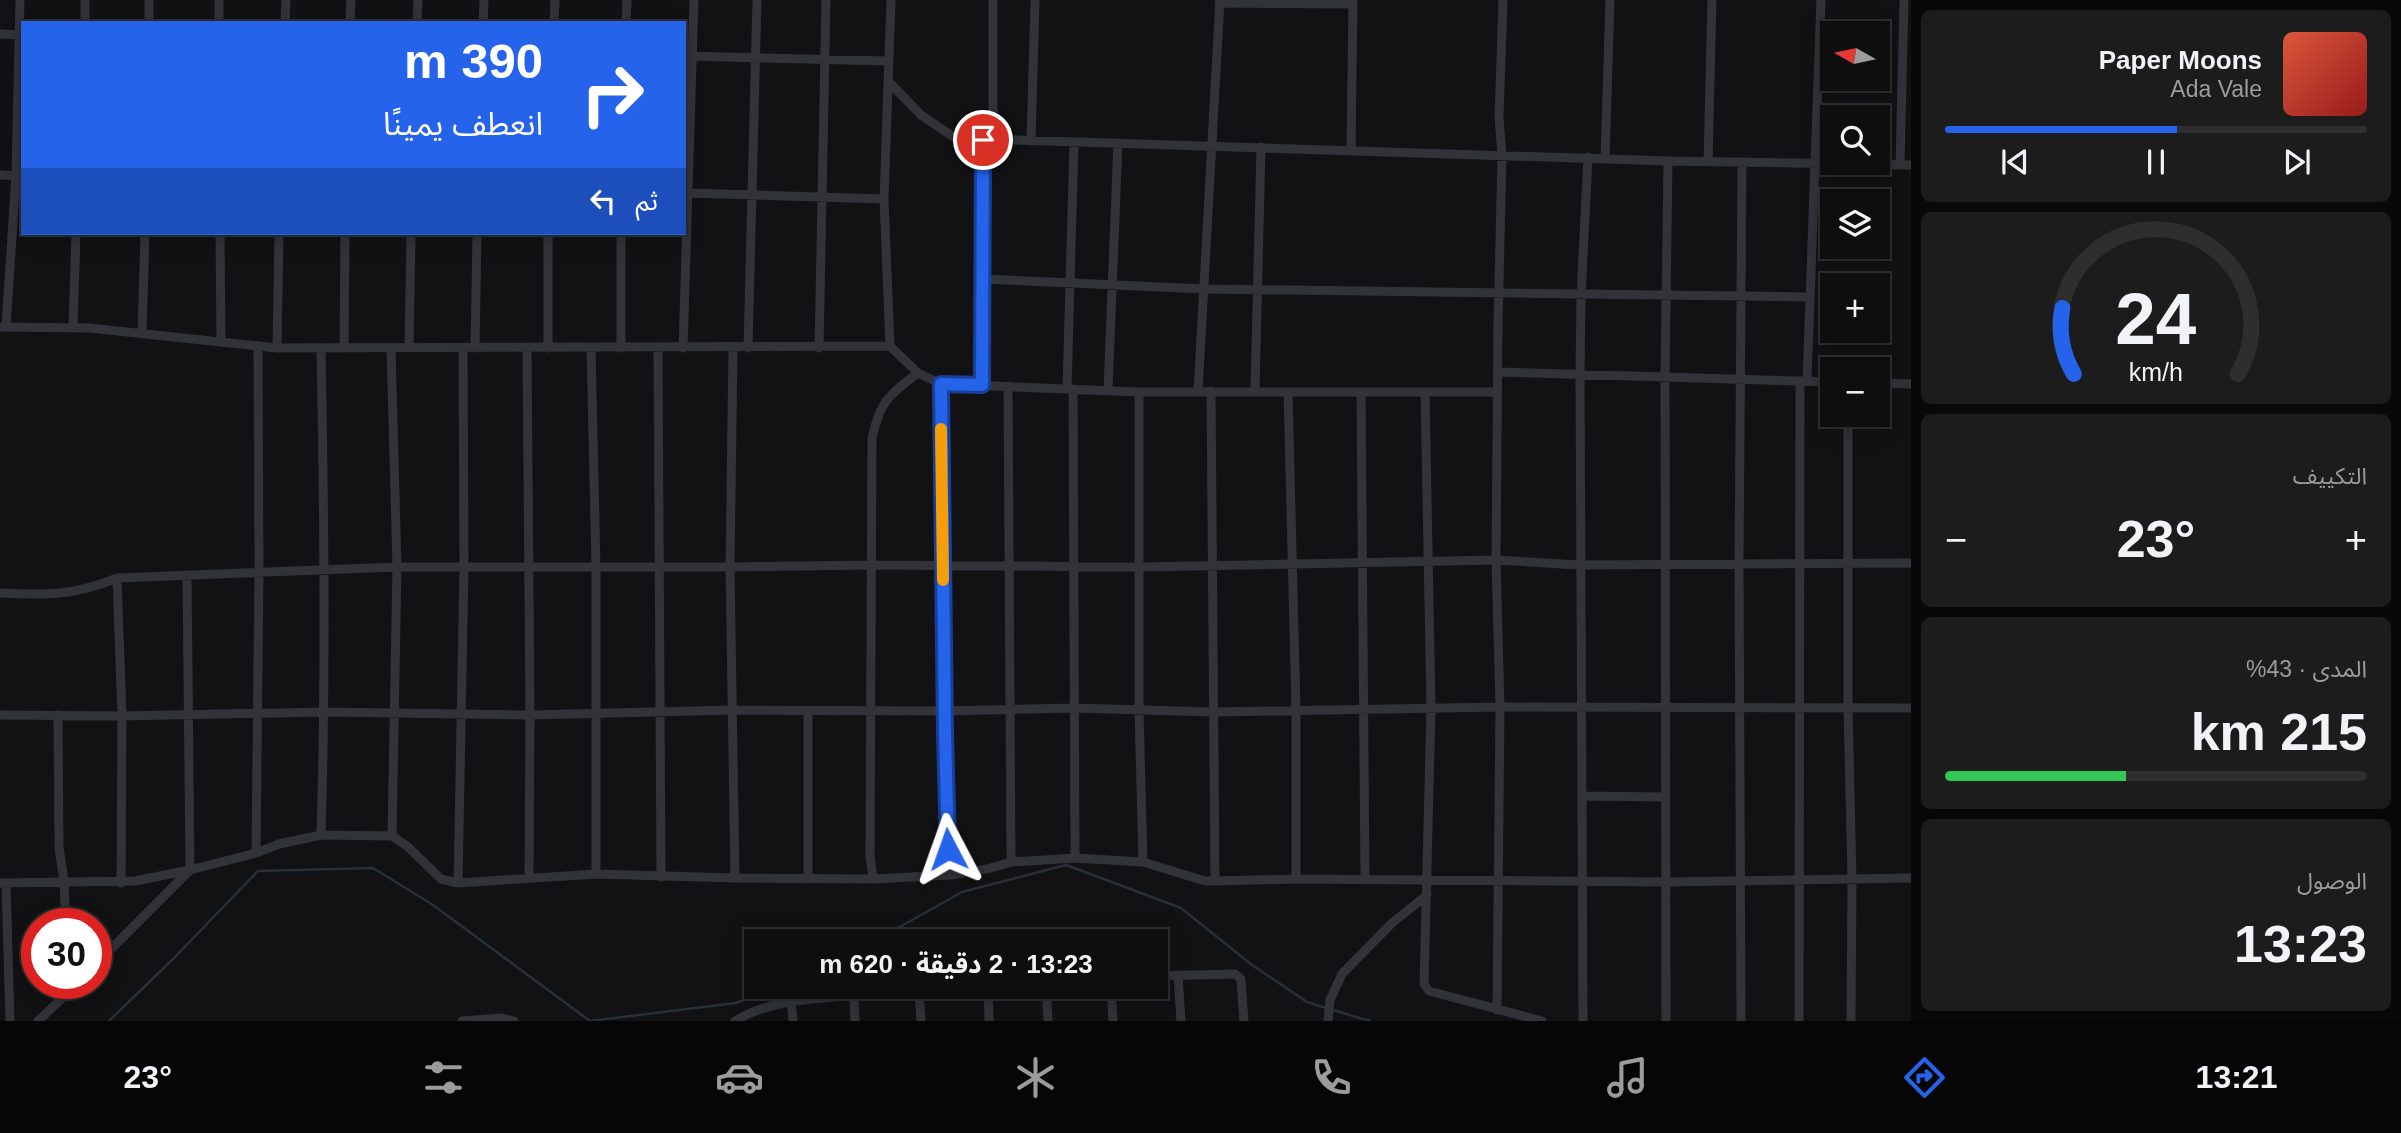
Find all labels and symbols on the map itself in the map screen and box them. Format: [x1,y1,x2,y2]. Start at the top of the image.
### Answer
north arrow [1820,21,1890,91]
pin [953,110,1013,170]
position arrow [911,812,985,886]
speed limit sign: 30 [21,908,112,999]

